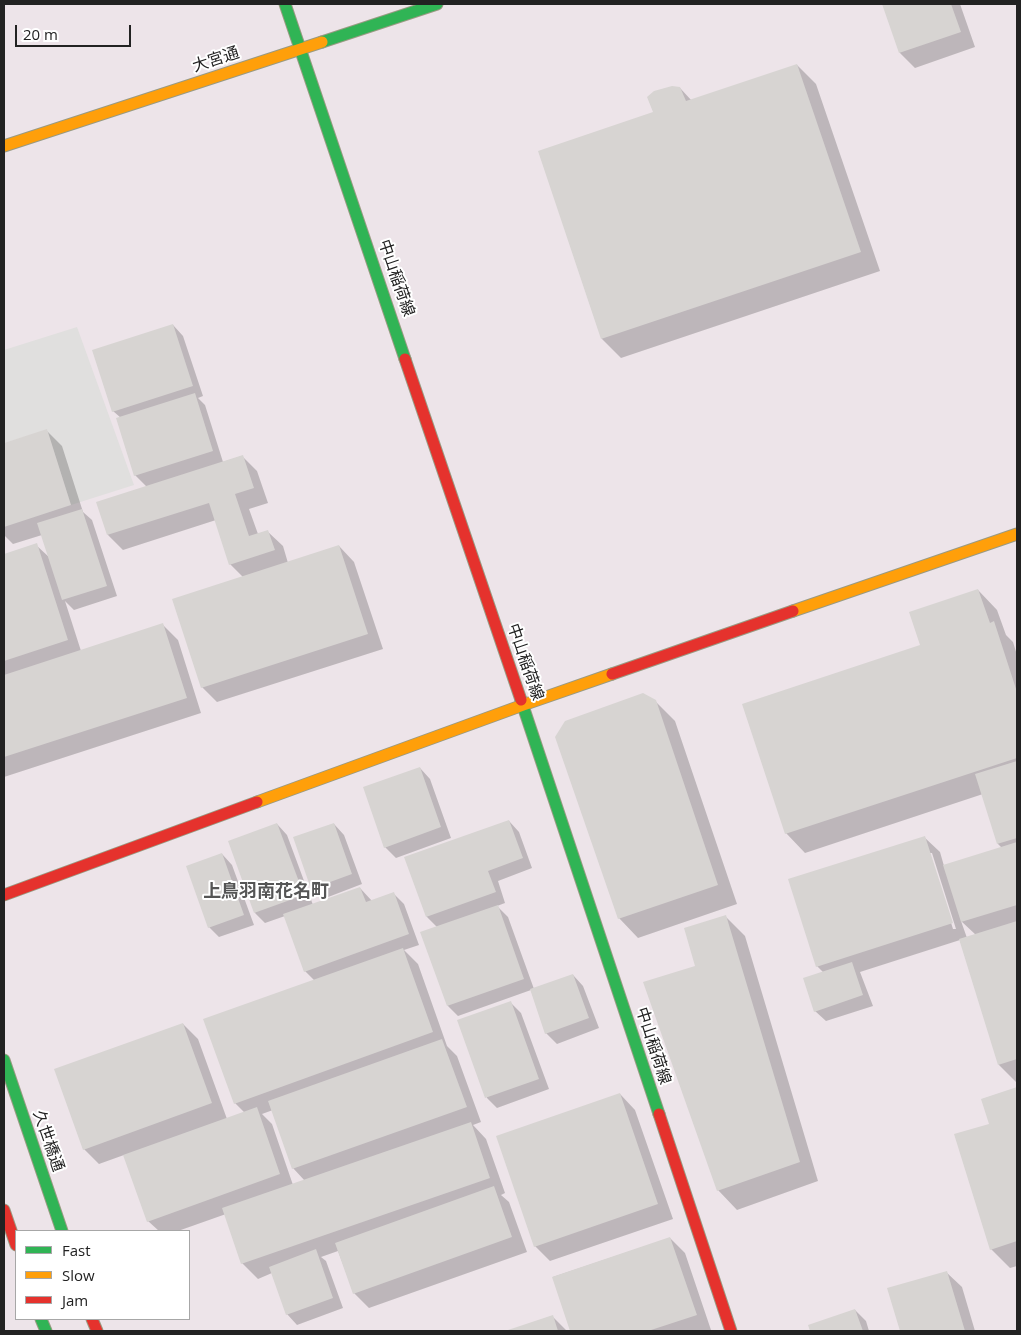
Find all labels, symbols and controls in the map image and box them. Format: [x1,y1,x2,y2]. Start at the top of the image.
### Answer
scale bar [18,15,134,47]
text: 20 m [23,24,58,44]
street label: 大宮通 [190,43,242,77]
street label: 中山稲荷線 [374,237,418,319]
street label: 中山稲荷線 [503,621,547,703]
district label: 上鳥羽南花名町 [203,881,329,903]
street label: 中山稲荷線 [632,1005,674,1087]
street label: 久世橋通 [29,1108,67,1174]
legend [15,1230,190,1320]
text: Fast [62,1240,91,1260]
text: Slow [62,1265,95,1285]
text: Jam [62,1290,88,1310]

